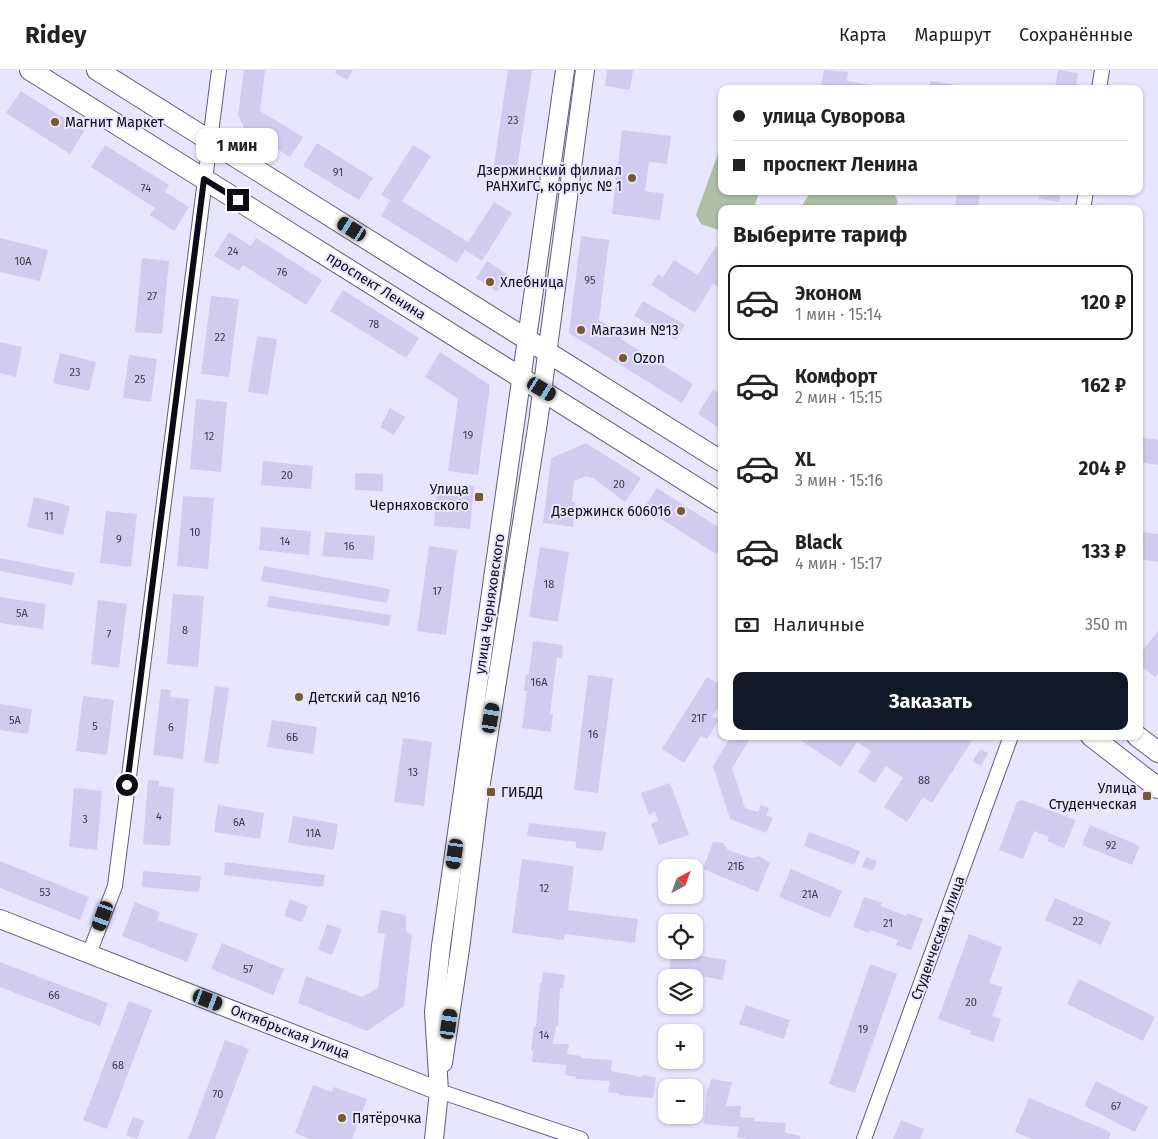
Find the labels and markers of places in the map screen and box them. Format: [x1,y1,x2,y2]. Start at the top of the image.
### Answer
place label: Магнит Маркет [65,114,164,131]
marker: Магнит Маркет [49,116,61,128]
place label: Дзержинский филиал РАНХиГС, корпус № 1 [476,162,622,195]
marker: Дзержинский филиал РАНХиГС, корпус № 1 [626,172,638,184]
place label: Хлебница [500,274,564,291]
marker: Хлебница [484,276,496,288]
place label: Магазин №13 [591,322,679,339]
marker: Магазин №13 [575,324,587,336]
place label: Ozon [633,350,665,367]
marker: Ozon [617,352,629,364]
place label: Улица Черняховского [370,481,469,514]
marker: Улица Черняховского [473,491,485,503]
place label: Дзержинск 606016 [551,503,671,520]
marker: Дзержинск 606016 [675,505,687,517]
place label: Детский сад №16 [308,689,420,706]
marker: Детский сад №16 [293,691,305,703]
place label: Улица Студенческая [1049,780,1137,813]
place label: ГИБДД [501,784,543,801]
marker: ГИБДД [485,786,497,798]
marker: Улица Студенческая [1141,790,1153,802]
place label: Пятёрочка [352,1110,422,1127]
marker: Пятёрочка [336,1112,348,1124]

